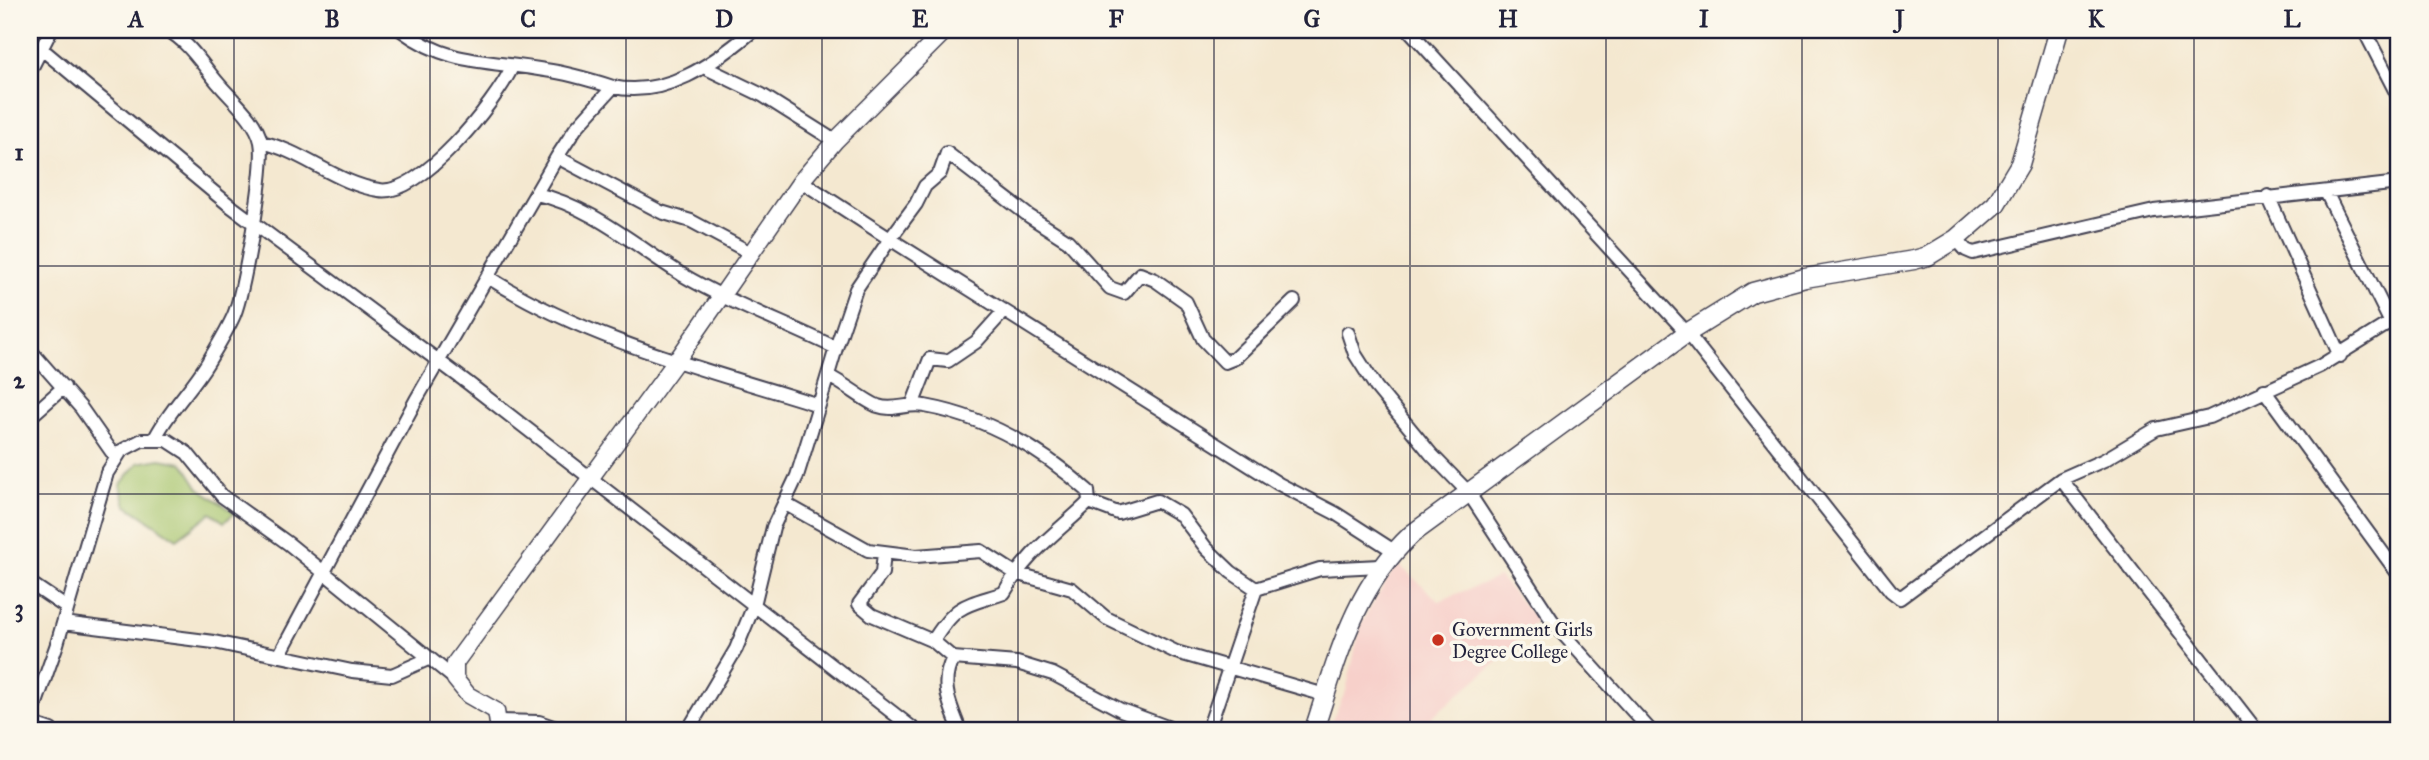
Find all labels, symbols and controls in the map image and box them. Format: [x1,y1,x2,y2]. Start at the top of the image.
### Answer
text: A [126,5,144,33]
text: B [324,5,340,33]
text: C [520,5,536,33]
text: D [715,5,733,33]
text: E [912,5,929,33]
text: F [1108,5,1124,33]
text: G [1304,5,1321,33]
text: H [1498,5,1518,33]
text: I [1699,5,1709,33]
text: J [1892,5,1905,34]
text: K [2088,5,2106,33]
text: L [2284,5,2302,33]
text: 1 [14,138,24,166]
text: 2 [13,366,25,394]
text: 3 [14,594,24,623]
place label: Government Girls Degree College [1452,618,1593,664]
marker: Government Girls Degree College [1430,632,1446,648]

